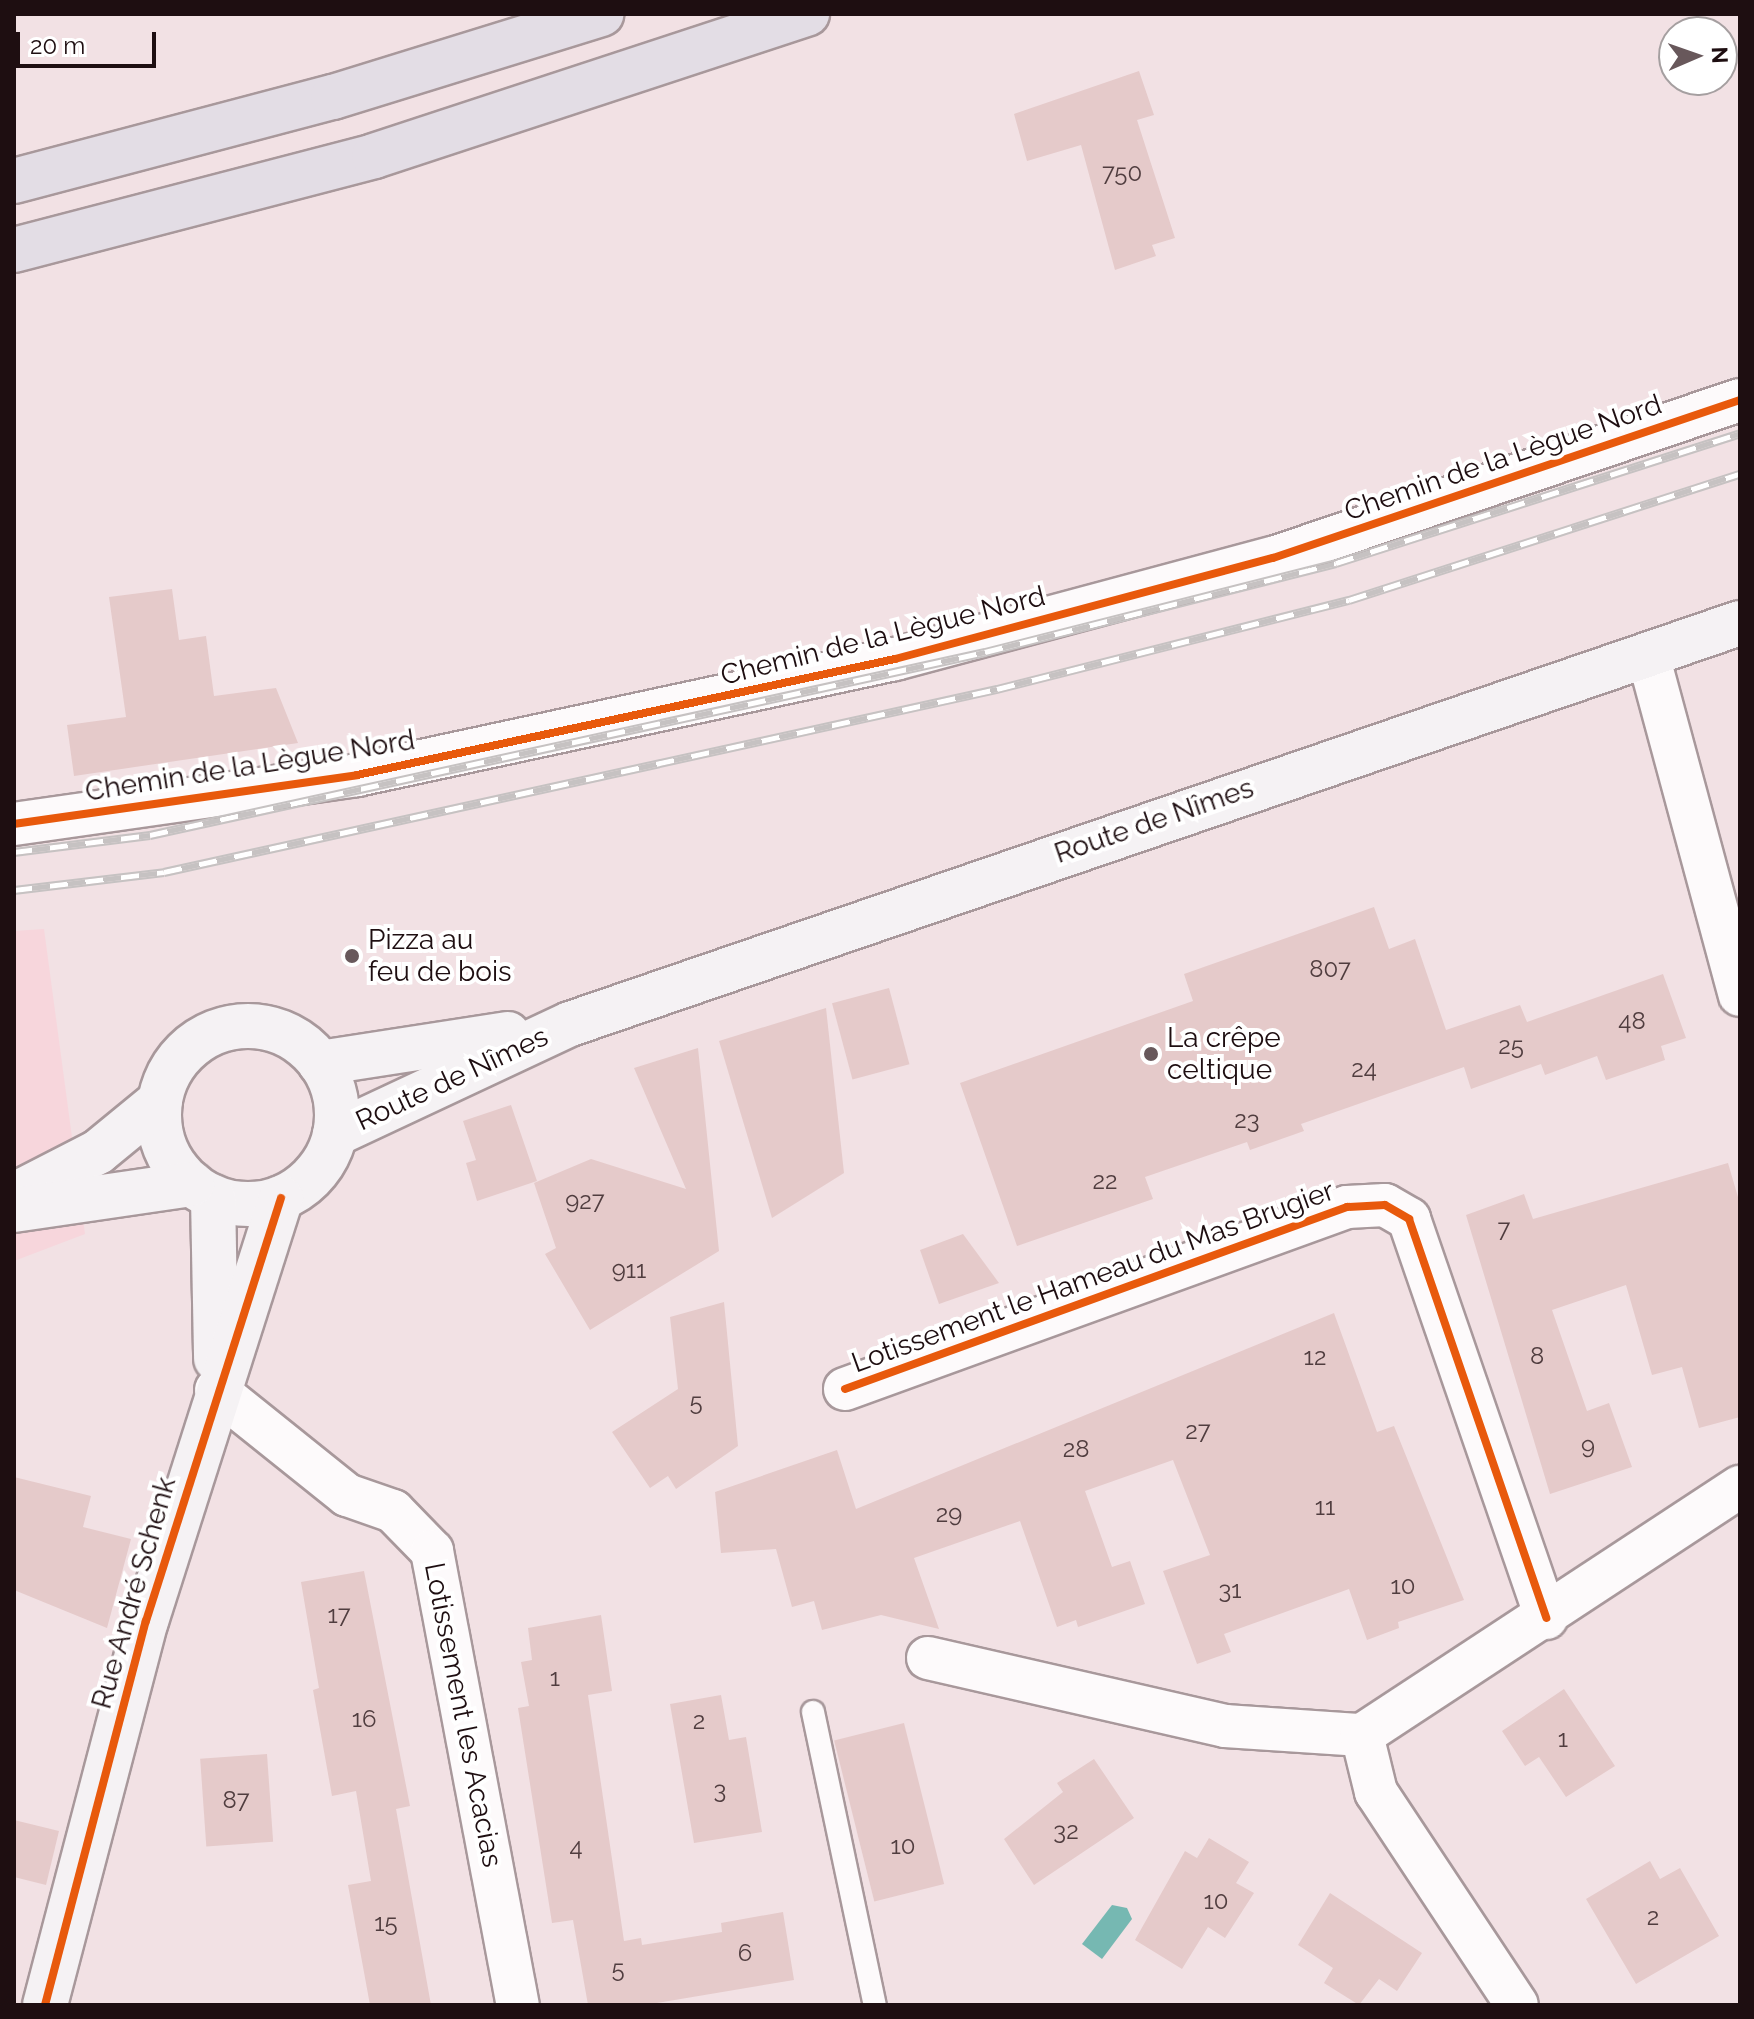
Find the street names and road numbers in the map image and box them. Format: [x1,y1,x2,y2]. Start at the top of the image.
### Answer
street label: Chemin de la Lègue Nord [1340,388,1666,528]
street label: Chemin de la Lègue Nord [717,579,1049,693]
street label: Chemin de la Lègue Nord [83,723,417,809]
street label: Route de Nîmes [1050,771,1258,871]
street label: Route de Nîmes [351,1020,553,1138]
street label: Lotissement le Hameau du Mas Brugier [847,1174,1339,1380]
street label: Rue André Schenk [85,1473,183,1713]
street label: Lotissement les Acacias [417,1559,509,1871]

